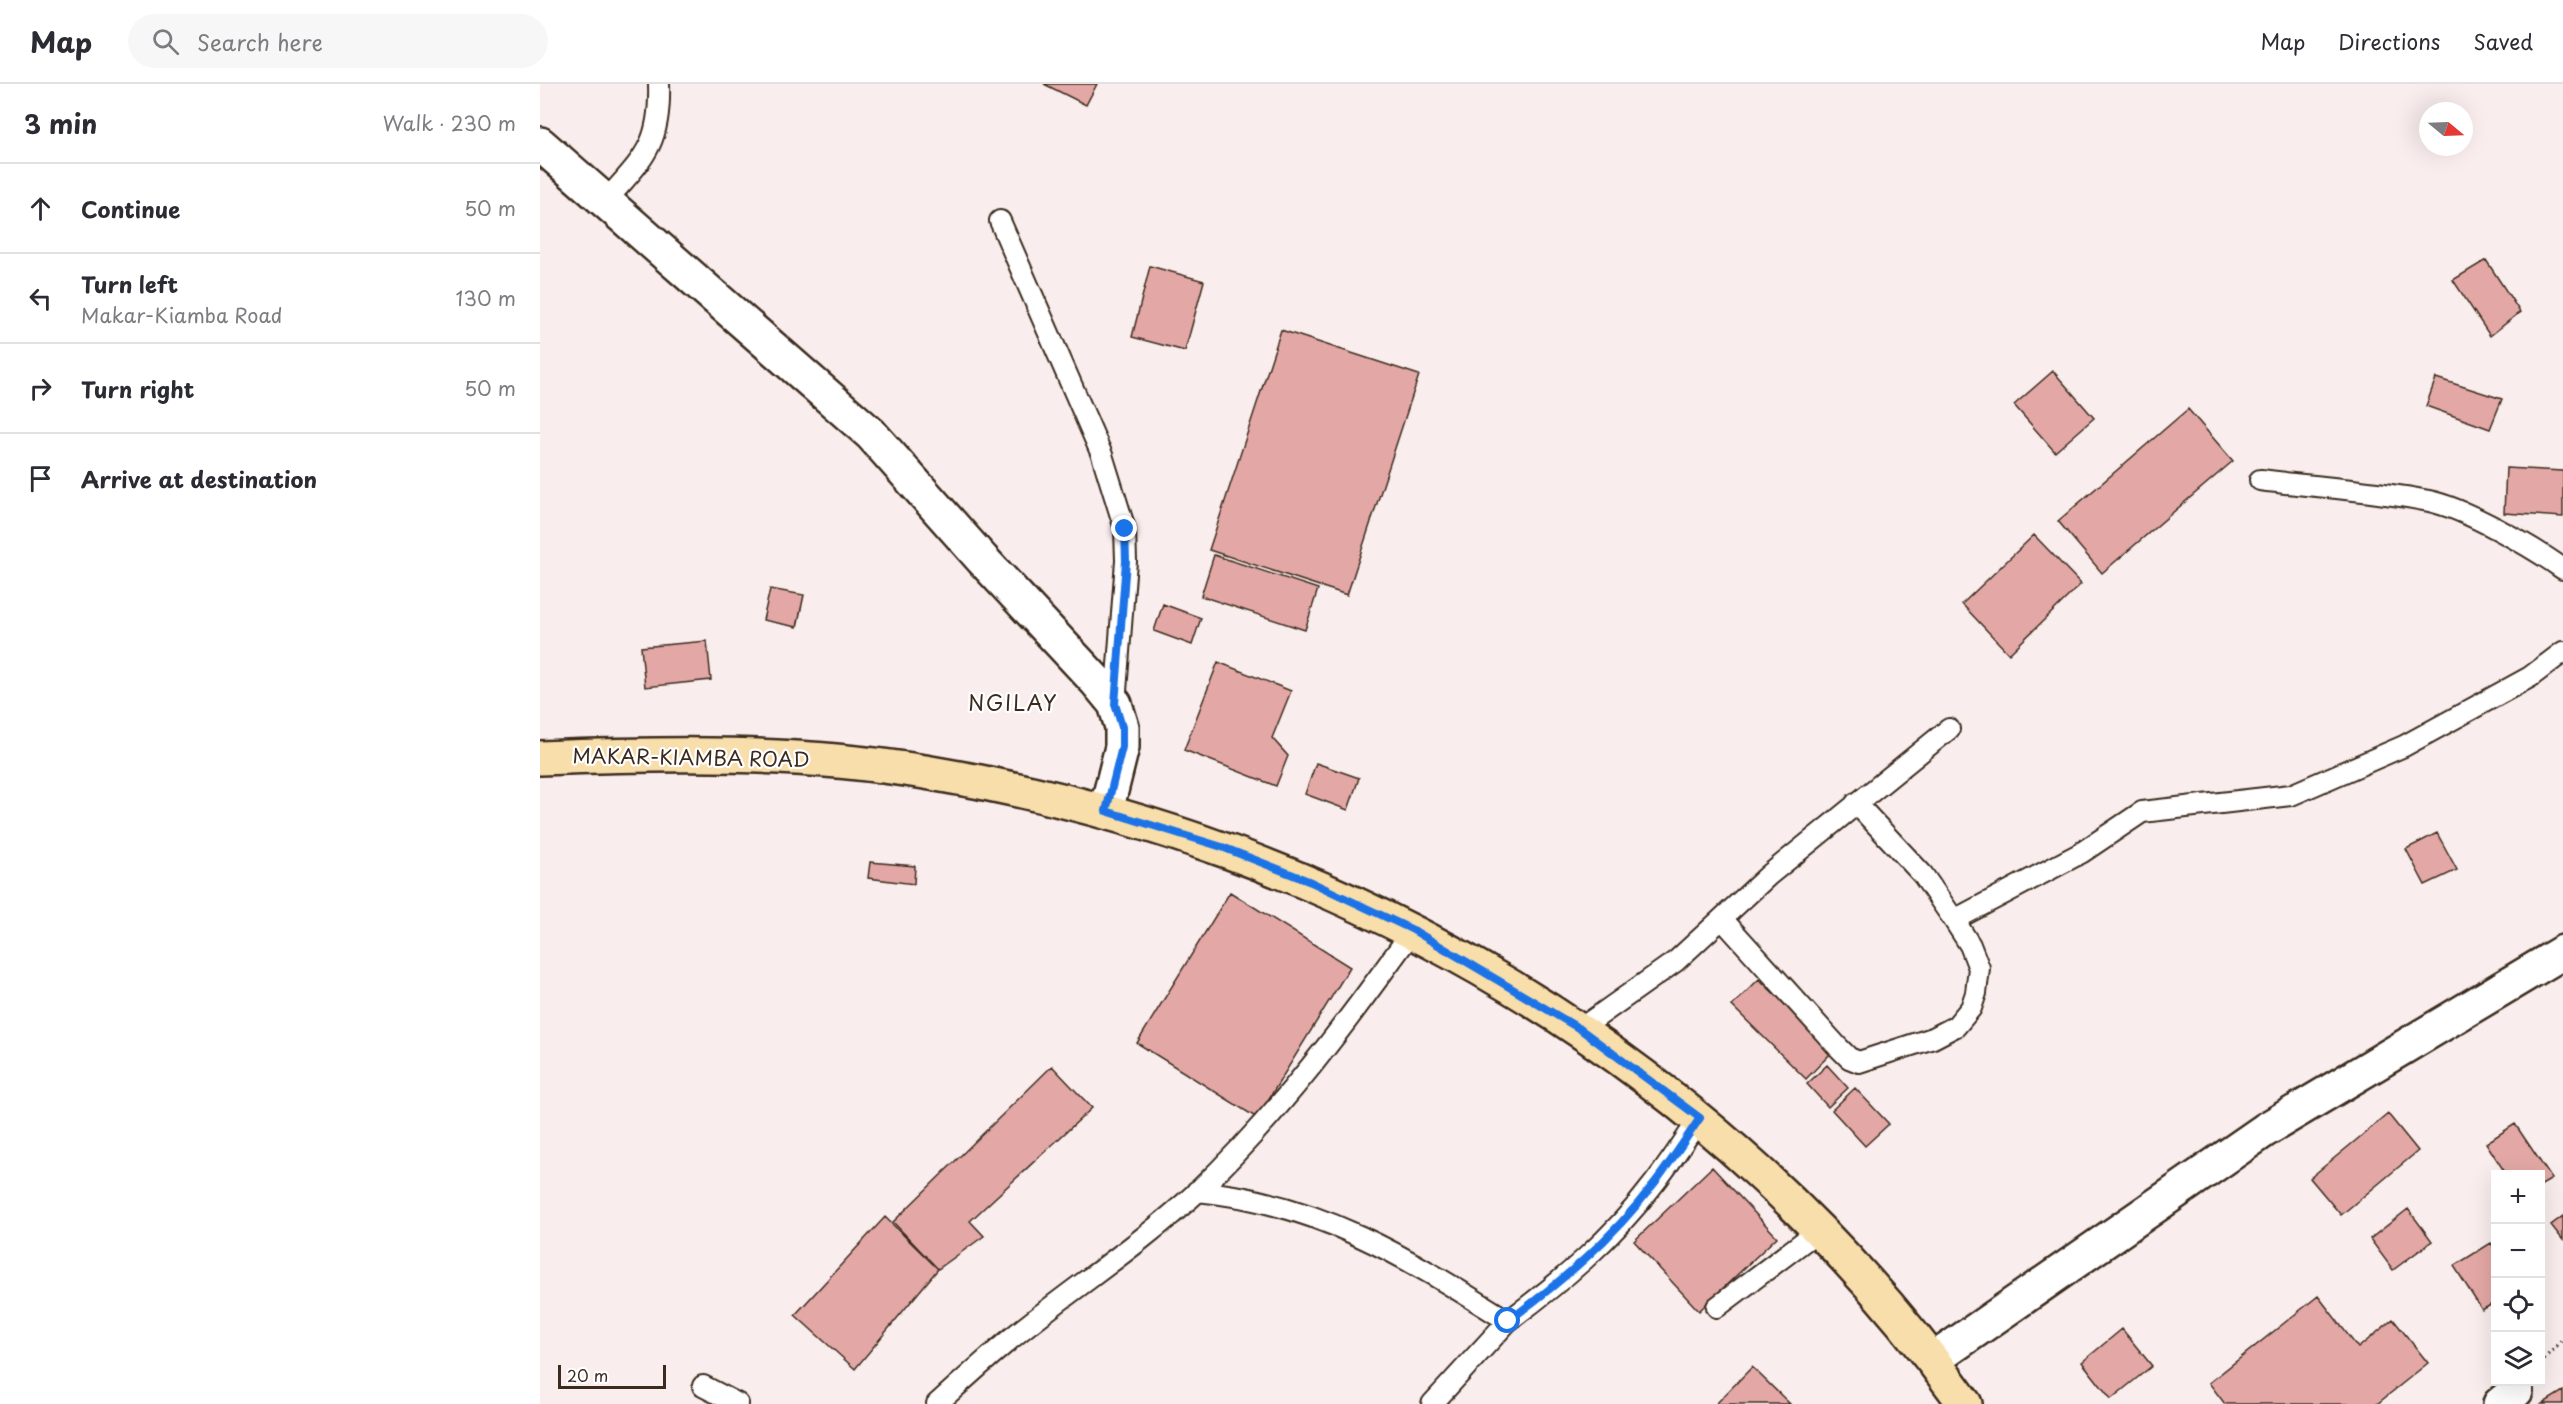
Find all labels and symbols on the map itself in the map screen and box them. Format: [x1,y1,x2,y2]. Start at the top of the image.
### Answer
north arrow [2419,102,2473,156]
route end [1111,515,1137,541]
district label: NGILAY [968,686,1058,718]
street label: MAKAR-KIAMBA ROAD [572,740,810,774]
route start [1494,1307,1520,1333]
scale bar [558,1362,666,1390]

